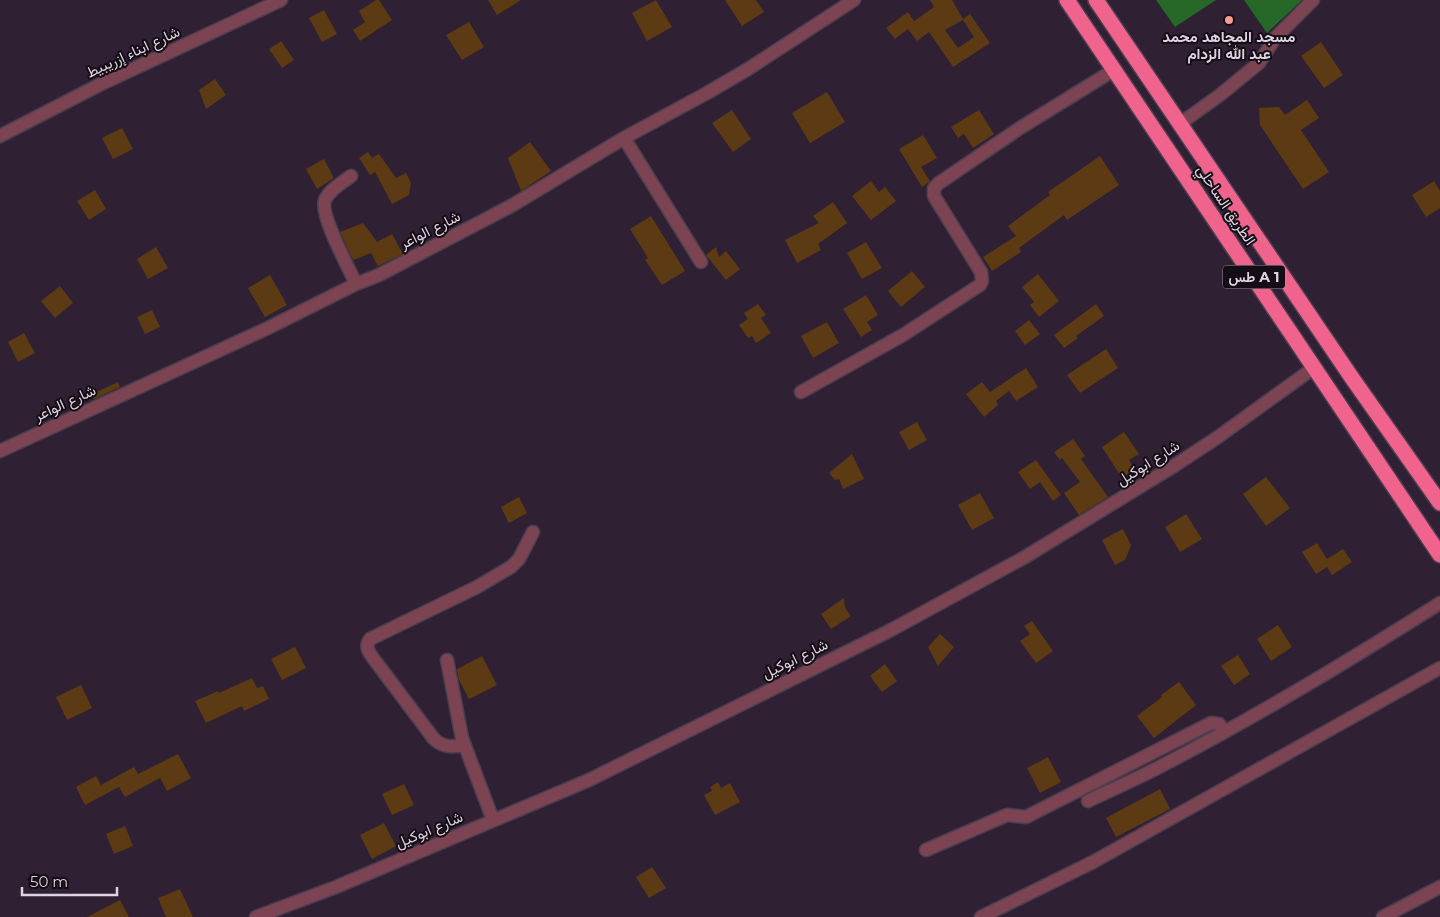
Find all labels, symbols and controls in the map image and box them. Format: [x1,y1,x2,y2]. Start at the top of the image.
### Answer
marker: مسجد المجاهد محمد عبد الله الزدام [1223,14,1235,26]
street label: شارع ابناء إزريبيط [83,21,184,83]
place label: مسجد المجاهد محمد عبد الله الزدام [1163,27,1295,64]
street label: الطريق الساحلي [1189,161,1260,251]
street label: شارع الواعر [395,206,464,255]
road number: طس A 1 [1223,266,1285,288]
street label: شارع الواعر [30,380,100,427]
street label: شارع ابوكيل [1112,436,1184,491]
street label: شارع ابوكيل [759,634,832,685]
street label: شارع ابوكيل [392,807,466,854]
scale bar [22,864,118,896]
text: 50 m [30,872,68,891]

